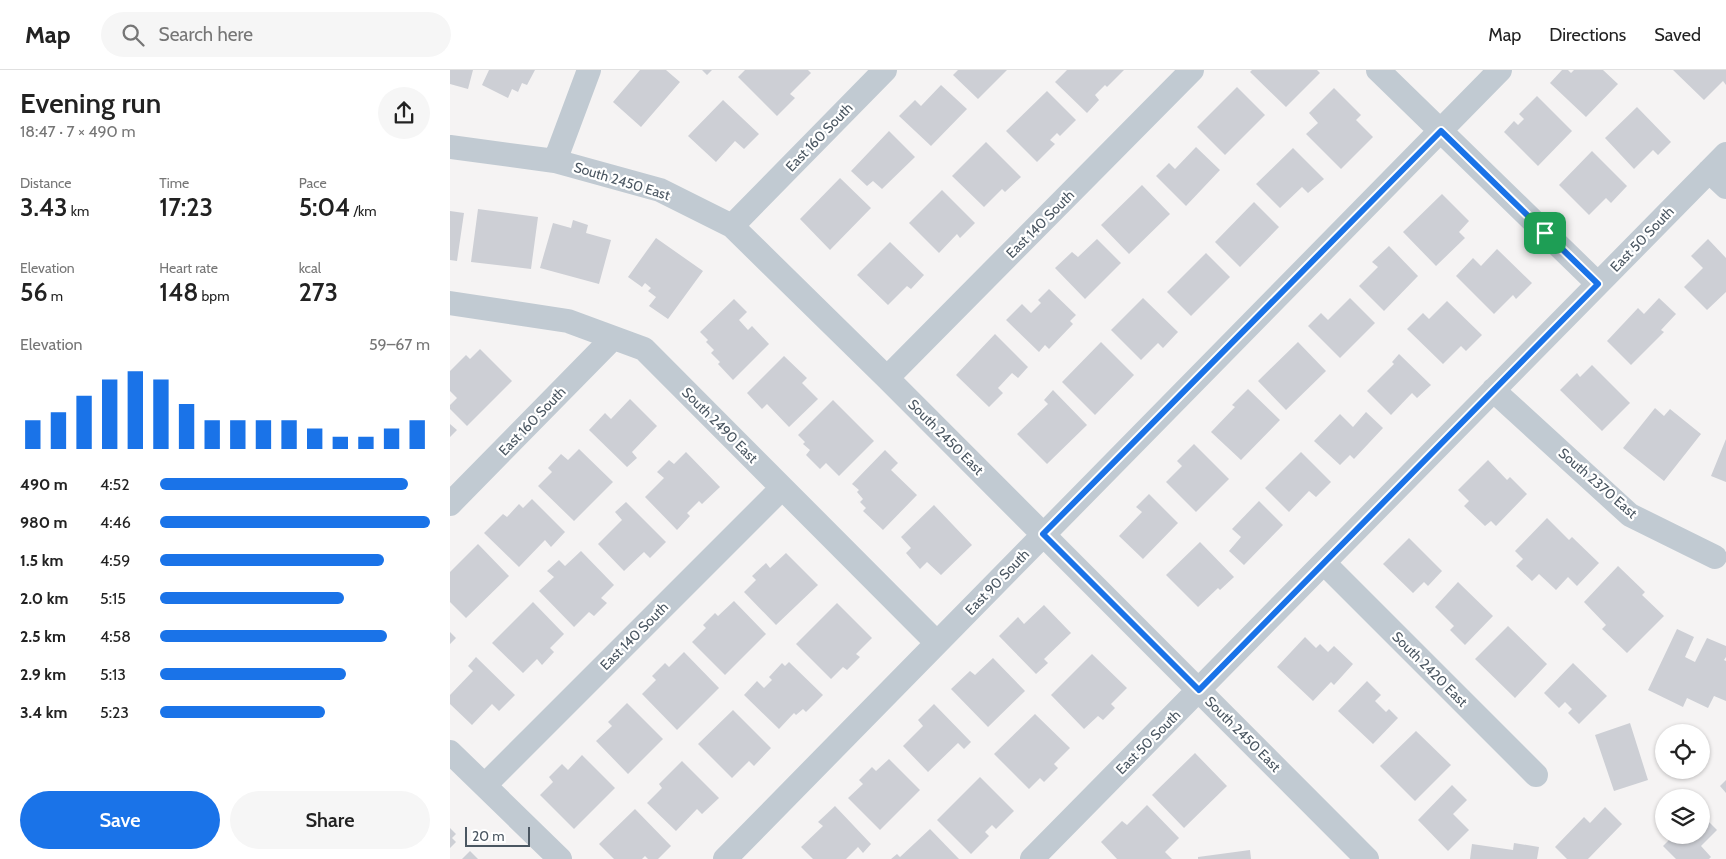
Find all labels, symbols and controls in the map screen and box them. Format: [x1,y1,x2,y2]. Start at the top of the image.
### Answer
search box [101,12,451,57]
text: Map [25,20,71,49]
icon: search [119,21,147,49]
text: Search here [159,23,253,46]
text: Map [1488,24,1521,46]
text: Directions [1549,24,1626,46]
text: Saved [1654,24,1701,46]
text: Evening run [20,86,161,120]
button: share [378,87,430,139]
street label: East 160 South [782,99,856,175]
text: 18:47 · 7 × 490 m [20,122,135,141]
street label: South 2450 East [572,158,673,204]
text: Distance [20,174,72,192]
text: Time [159,174,189,192]
text: Pace [299,174,327,192]
street label: East 140 South [1002,186,1078,262]
text: 3.43 [20,192,68,222]
text: 17:23 [159,192,213,222]
text: 5:04 [299,192,350,222]
text: km [68,202,89,220]
text: /km [350,202,377,220]
street label: East 50 South [1606,202,1678,276]
pin [1524,212,1566,254]
icon: arrive [1531,219,1559,247]
text: Elevation [20,259,75,277]
text: Heart rate [159,259,218,277]
text: kcal [299,259,321,277]
text: 56 [20,277,48,307]
text: 148 [159,277,198,307]
text: 273 [299,277,338,307]
text: m [48,287,63,305]
text: bpm [198,287,229,305]
text: Elevation [20,335,83,354]
text: 59–67 m [369,335,430,354]
street label: East 160 South [495,383,569,459]
street label: South 2490 East [678,383,762,467]
street label: South 2450 East [904,395,988,479]
street label: South 2370 East [1555,444,1641,522]
text: 490 m [20,475,68,494]
text: 4:52 [100,475,130,494]
text: 980 m [20,513,67,532]
text: 4:46 [100,513,131,532]
street label: East 90 South [961,545,1033,619]
text: 1.5 km [20,551,63,570]
text: 4:59 [100,551,130,570]
text: 2.0 km [20,589,68,608]
text: 5:15 [100,589,126,608]
street label: East 140 South [596,598,672,674]
text: 2.5 km [20,627,66,646]
text: 4:58 [100,627,131,646]
street label: South 2420 East [1389,628,1472,711]
text: 2.9 km [20,665,66,684]
text: 5:13 [100,665,126,684]
street label: South 2450 East [1201,692,1285,776]
text: 3.4 km [20,703,67,722]
text: 5:23 [100,703,129,722]
street label: East 50 South [1112,706,1184,778]
map controls [1655,724,1710,844]
button: locate [1655,724,1710,779]
button: layers [1655,789,1710,844]
button: Save [20,791,220,849]
button: Share [230,791,430,849]
scale bar [465,824,530,847]
text: 20 m [472,827,505,845]

